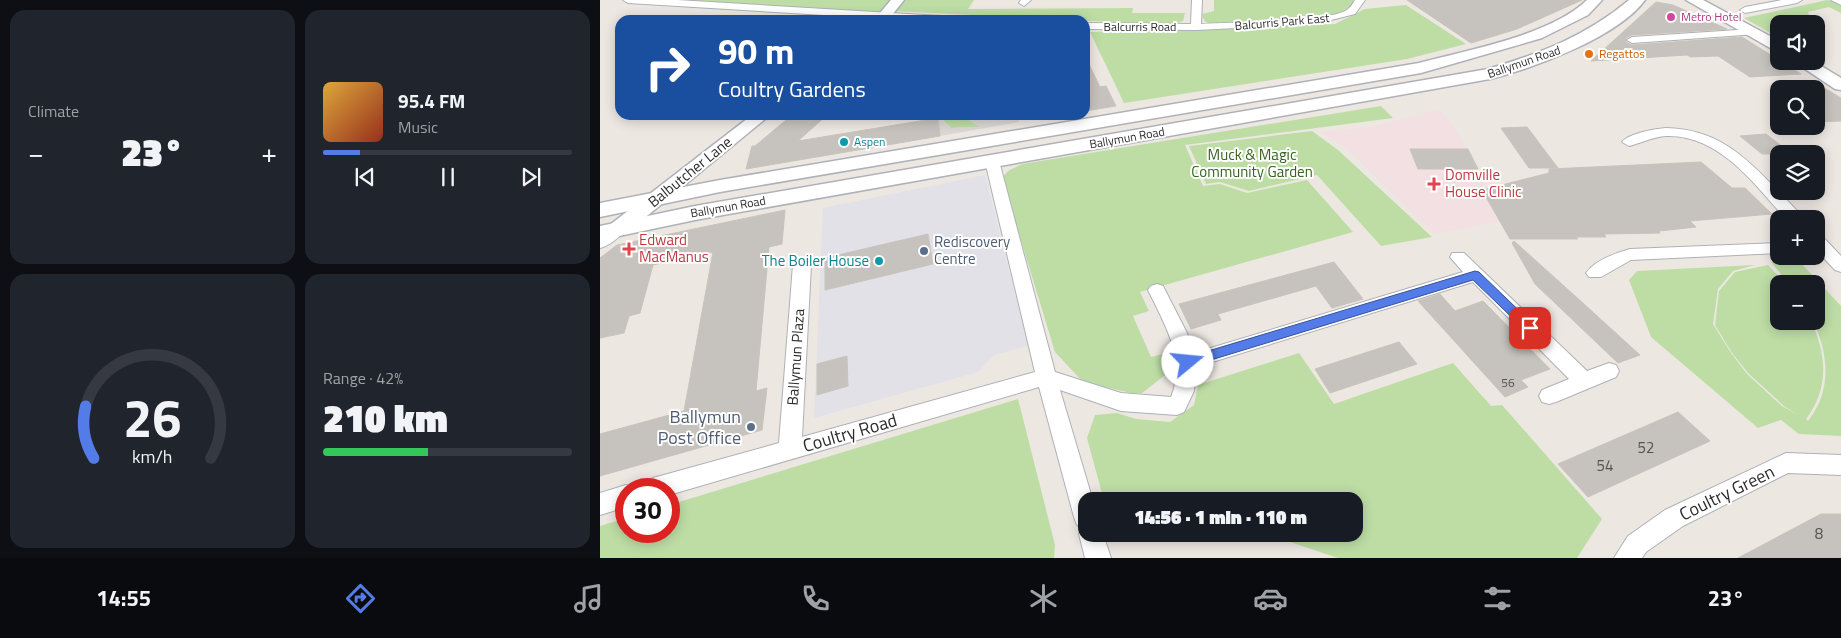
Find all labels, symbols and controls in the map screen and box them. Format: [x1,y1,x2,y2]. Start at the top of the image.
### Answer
place label: Metro Hotel [1681,7,1742,26]
street label: Balcurris Park East [1234,8,1331,35]
marker: Metro Hotel [1665,11,1677,23]
map controls [1770,15,1825,330]
button: sound [1770,15,1825,70]
street label: Balcurris Road [1104,17,1176,36]
text: 90 m [718,24,794,78]
icon: right [635,35,700,100]
street label: Ballymun Road [1485,40,1563,83]
place label: Regattos [1599,44,1645,63]
marker: Regattos [1583,48,1595,60]
text: Coultry Gardens [718,72,866,106]
button: search [1770,80,1825,135]
text: 95.4 FM [398,86,465,115]
text: Climate [28,99,79,123]
text: Music [398,115,438,139]
street label: Ballymun Road [1088,122,1166,153]
text: 23° [121,123,184,181]
street label: Balbutcher Lane [643,130,737,213]
text: − [28,131,44,174]
text: + [261,131,277,174]
place label: Aspen [854,132,886,151]
marker: Aspen [838,136,850,148]
park label: Muck & Magic Community Garden [1191,143,1313,183]
button: layers [1770,145,1825,200]
icon: previous [351,163,379,191]
icon: pause [434,163,462,191]
icon: next [517,163,545,191]
place label: Domville House Clinic [1445,163,1522,203]
marker: Domville House Clinic [1427,177,1441,191]
street label: Ballymun Road [689,191,767,222]
button: + [1770,210,1825,265]
place label: Edward MacManus [639,228,709,268]
place label: Rediscovery Centre [934,230,1010,270]
marker: Edward MacManus [623,243,635,255]
marker: Rediscovery Centre [918,245,930,257]
place label: The Boiler House [762,249,869,272]
marker: The Boiler House [873,255,885,267]
button: − [1770,275,1825,330]
street label: Ballymun Plaza [781,307,810,406]
pin [1509,307,1551,349]
icon: arrive [1516,314,1544,342]
position arrow [1161,335,1213,387]
text: Range · 42% [323,366,403,390]
house number: 56 [1501,373,1515,392]
text: 26 [123,378,182,457]
text: 210 km [323,389,448,447]
place label: Ballymun Post Office [658,403,741,451]
street label: Coultry Road [800,406,900,459]
marker: Ballymun Post Office [745,421,757,433]
house number: 52 [1638,436,1654,459]
text: km/h [132,443,173,470]
house number: 54 [1597,454,1613,477]
street label: Coultry Green [1675,458,1779,527]
speed limit sign: 30 [615,478,680,543]
text: 14:56 · 1 min · 110 m [1134,502,1307,531]
house number: 8 [1815,522,1823,545]
text: 14:55 [96,581,151,615]
icon: directions [343,581,378,616]
icon: music [571,581,606,616]
icon: phone [798,581,833,616]
icon: climate [1026,581,1061,616]
icon: car [1253,581,1288,616]
icon: filters [1480,581,1515,616]
text: 23° [1708,581,1745,615]

